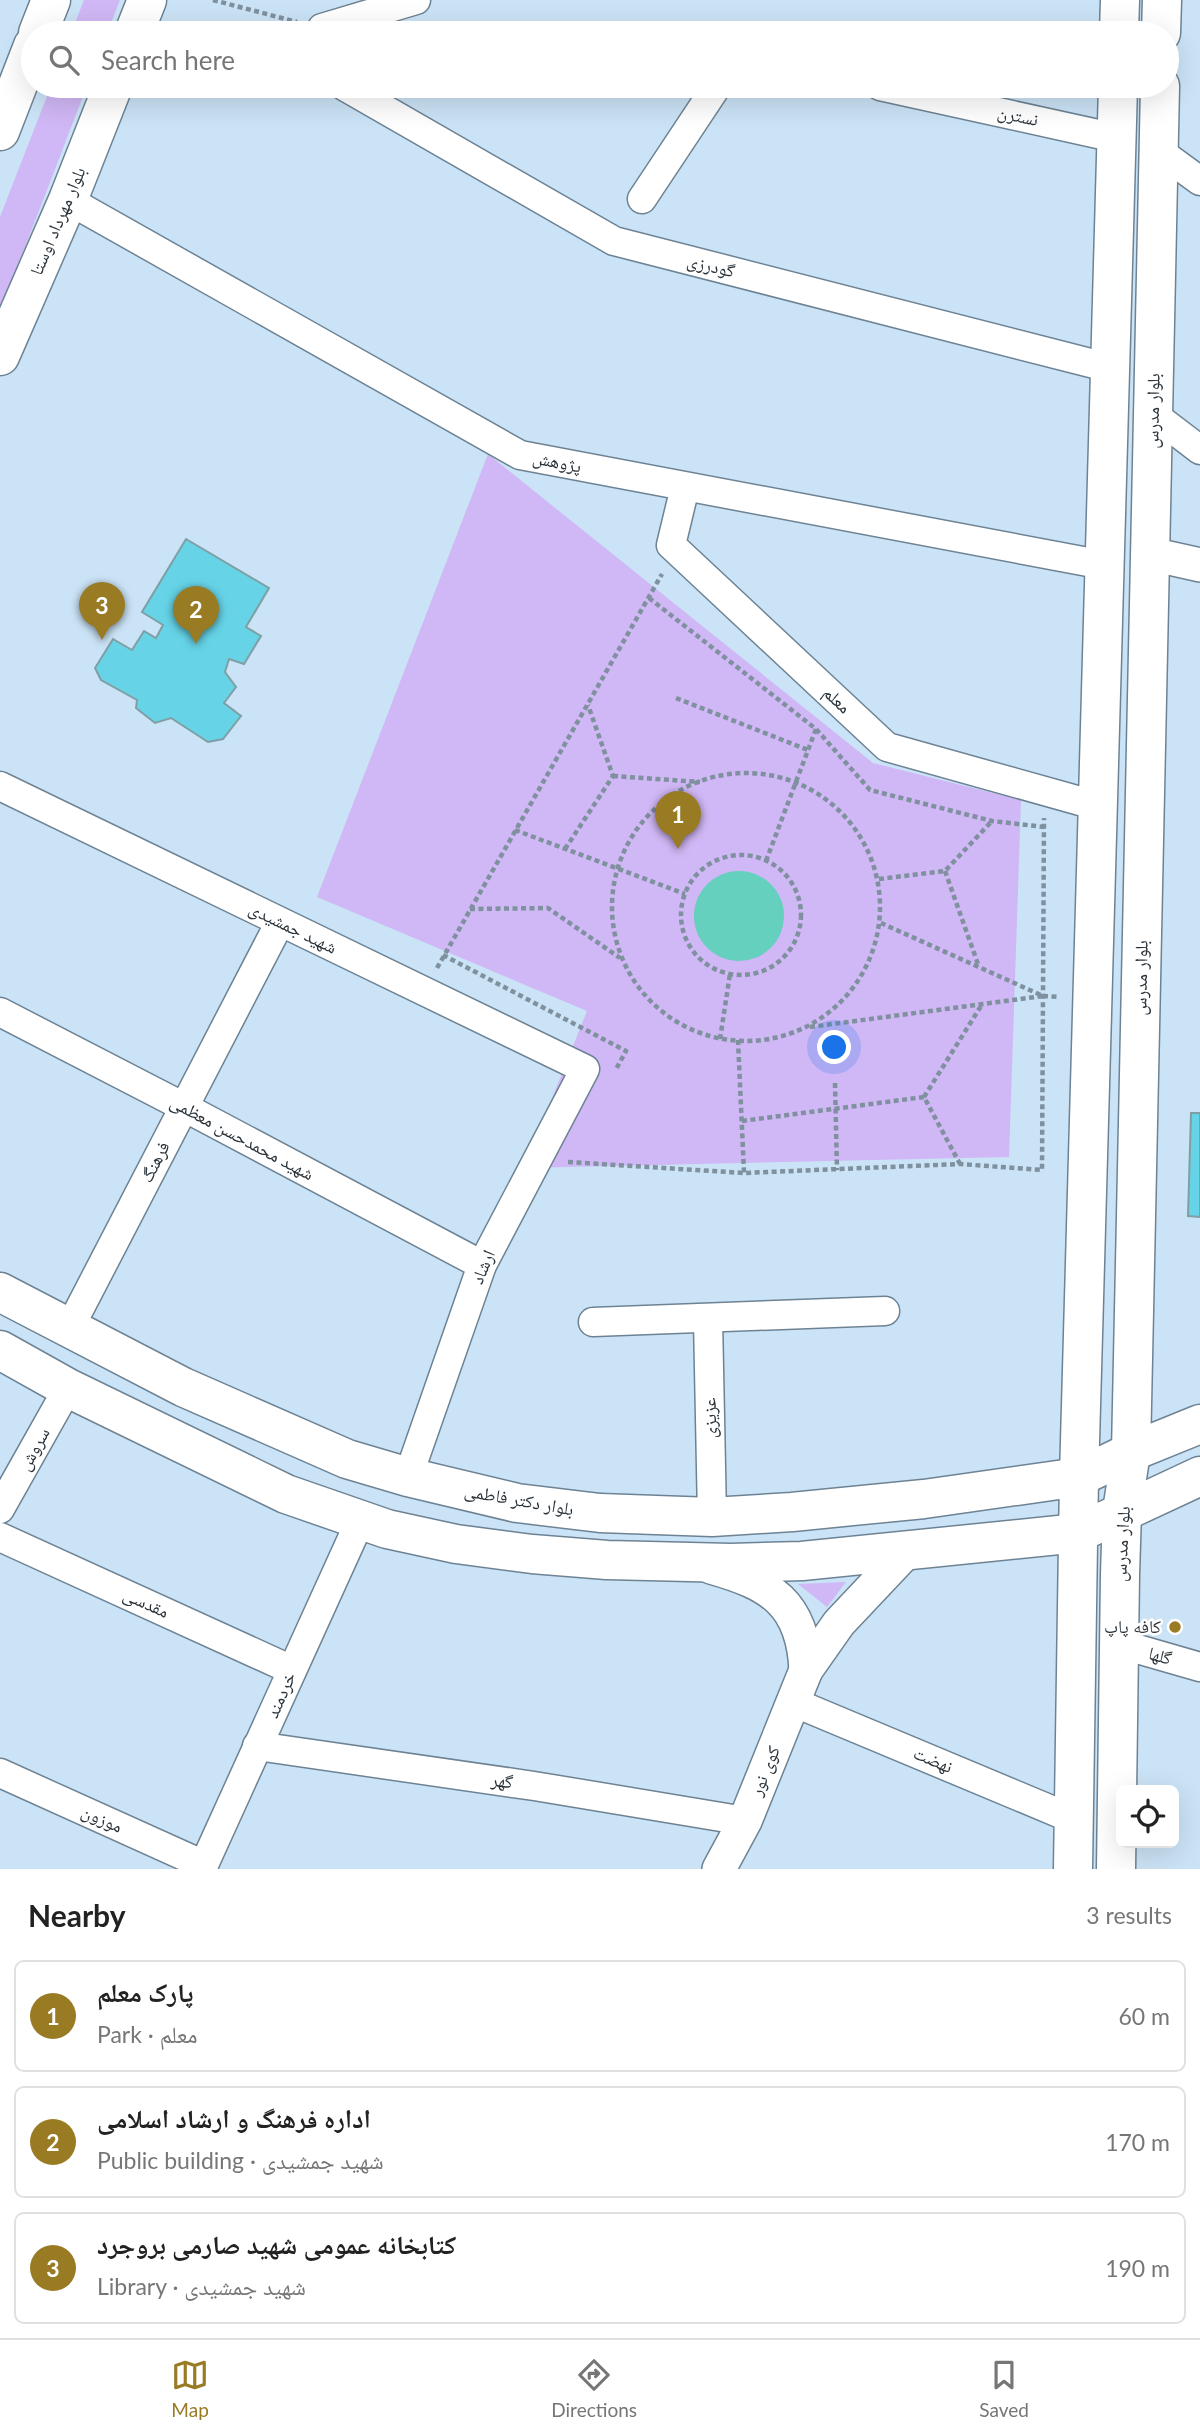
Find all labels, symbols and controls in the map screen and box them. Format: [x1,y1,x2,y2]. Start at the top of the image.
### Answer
search box [21,21,1179,98]
icon: search [45,41,83,79]
text: Search here [101,44,235,76]
street label: نسترن [996,100,1041,131]
street label: بلوار مهرداد اوستا [24,163,90,278]
street label: گودرزی [685,249,738,283]
street label: بلوار مدرس [1140,373,1165,449]
street label: پژوهش [531,446,584,478]
pin: 3 [79,582,125,640]
pin: 2 [173,586,219,644]
street label: معلم [818,681,856,719]
pin: 1 [655,791,701,849]
street label: شهید جمشیدی [245,896,341,959]
street label: بلوار مدرس [1128,940,1153,1016]
your location [817,1030,851,1064]
street label: شهید محمدحسن معظمی [166,1090,318,1185]
street label: فرهنگ [135,1137,174,1186]
street label: ارشاد [465,1246,499,1287]
street label: عزیزی [698,1397,721,1439]
street label: سروش [12,1423,55,1474]
street label: بلوار دکتر فاطمی [463,1479,576,1520]
street label: بلوار مدرس [1108,1506,1135,1582]
street label: مقدسی [120,1582,173,1623]
place label: کافه پاپ [1104,1615,1162,1638]
marker: کافه پاپ [1167,1619,1183,1635]
street label: گلها [1146,1641,1175,1669]
street label: خردمند [260,1668,300,1721]
street label: نهضت [910,1741,956,1777]
street label: کوی نور [744,1742,785,1800]
street label: گهر [489,1767,515,1792]
map controls [1116,1785,1179,1848]
button: locate [1116,1785,1179,1848]
street label: موزون [78,1799,126,1838]
text: Nearby [28,1897,126,1933]
text: 3 results [1086,1901,1172,1929]
text: پارک معلم [97,1976,194,2008]
text: 1 [46,2002,60,2030]
text: 60 m [1119,2002,1170,2030]
text: Park · معلم [97,2020,197,2048]
text: اداره فرهنگ و ارشاد اسلامی [97,2102,371,2134]
text: 2 [46,2128,60,2156]
text: 170 m [1105,2128,1170,2156]
text: Public building · شهید جمشیدی [97,2146,384,2174]
text: کتابخانه عمومی شهید صارمی بروجرد [97,2228,456,2260]
text: 3 [46,2254,60,2282]
text: 190 m [1105,2254,1170,2282]
text: Library · شهید جمشیدی [97,2272,306,2300]
tab: Map [171,2356,209,2421]
tab: Directions [551,2356,637,2421]
tab: Saved [979,2356,1029,2421]

